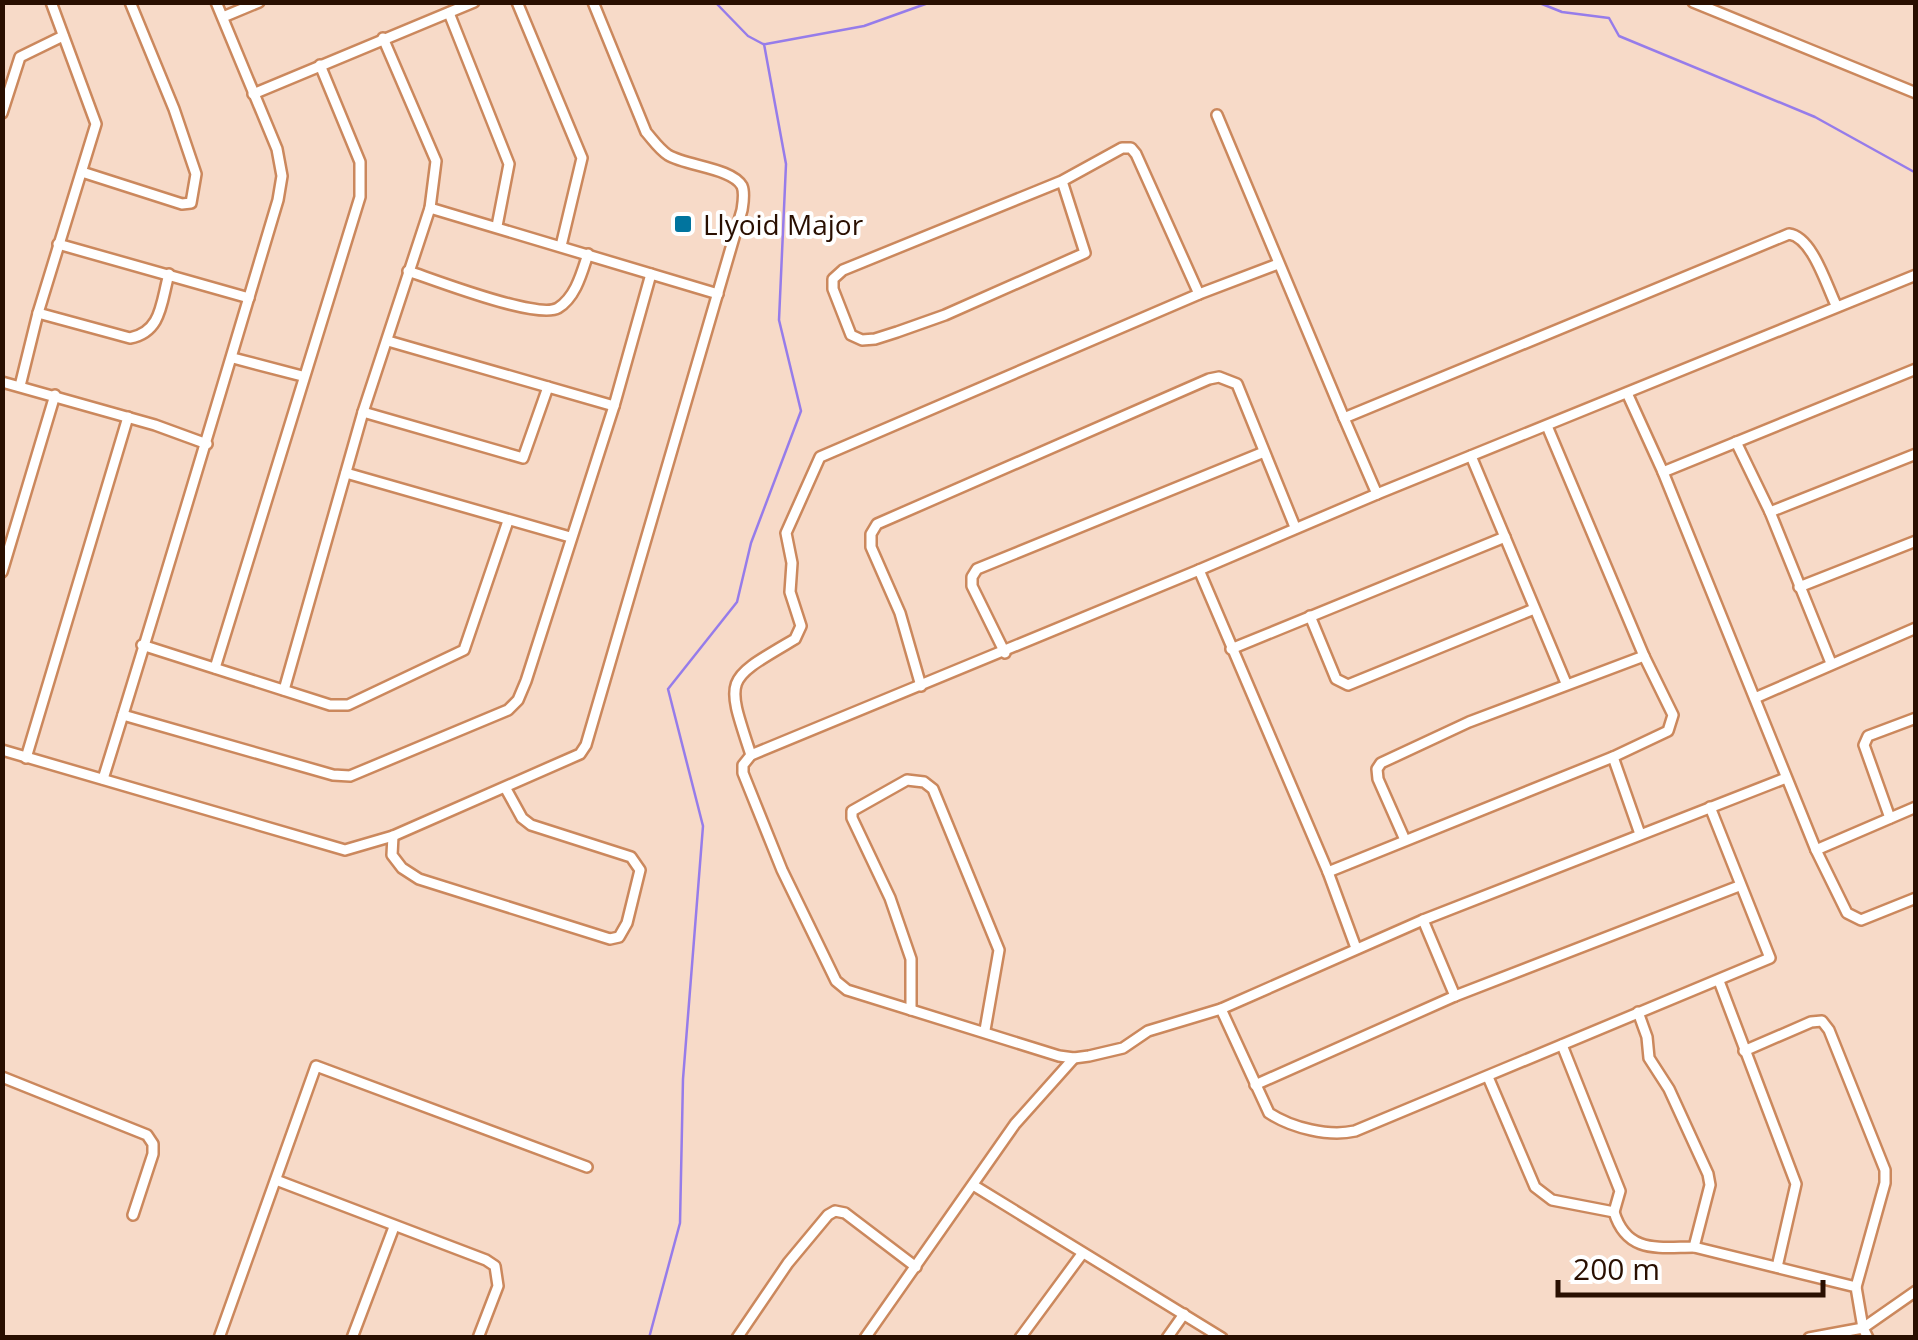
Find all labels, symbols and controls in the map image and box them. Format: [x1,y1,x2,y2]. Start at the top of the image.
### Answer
place label: Llyoid Major [703,205,864,243]
marker: Llyoid Major [672,213,694,235]
scale bar [1558,1235,1823,1297]
text: 200 m [1573,1248,1660,1289]

